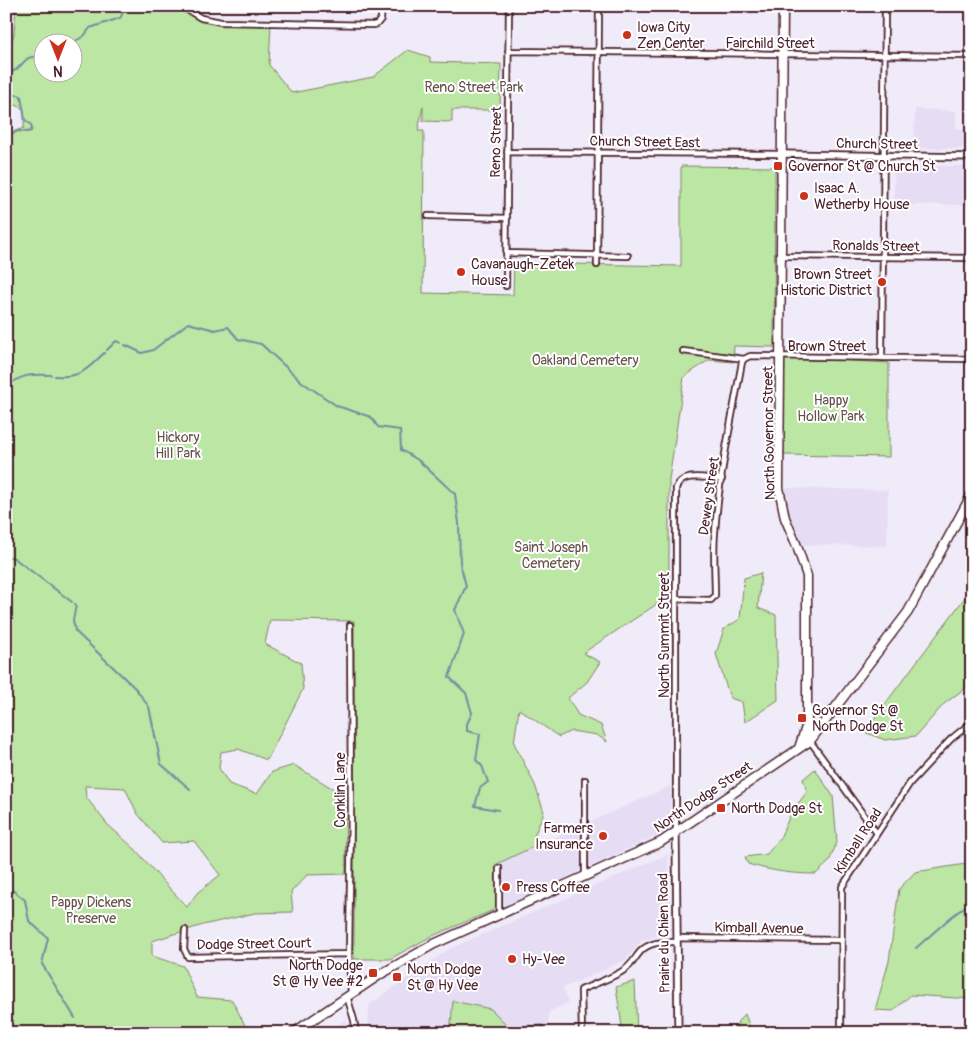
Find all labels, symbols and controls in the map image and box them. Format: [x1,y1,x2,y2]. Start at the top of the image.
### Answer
place label: Iowa City Zen Center [637,19,705,52]
marker: Iowa City Zen Center [621,29,633,41]
north arrow [32,32,82,82]
street label: Fairchild Street [725,35,815,52]
text: N [53,62,63,79]
park label: Reno Street Park [424,79,524,96]
street label: Reno Street [487,106,505,178]
street label: Church Street East [590,133,701,151]
street label: Church Street [836,135,918,153]
place label: Governor St @ Church St [788,158,936,175]
marker: Governor St @ Church St [772,160,784,172]
place label: Isaac A. Wetherby House [814,180,910,213]
marker: Isaac A. Wetherby House [798,190,810,202]
street label: Ronalds Street [832,237,920,255]
place label: Cavanaugh-Zetek House [471,256,574,289]
marker: Cavanaugh-Zetek House [455,266,467,278]
place label: Brown Street Historic District [780,266,872,299]
marker: Brown Street Historic District [876,276,888,288]
street label: Brown Street [788,338,867,355]
park label: Oakland Cemetery [532,352,638,369]
street label: North Governor Street [759,366,779,500]
park label: Happy Hollow Park [797,392,865,425]
park label: Hickory Hill Park [155,429,201,462]
street label: Dewey Street [695,455,723,536]
park label: Saint Joseph Cemetery [514,539,588,572]
street label: North Summit Street [656,572,673,698]
place label: Governor St @ North Dodge St [812,702,903,735]
marker: Governor St @ North Dodge St [796,712,808,724]
street label: Conklin Lane [332,752,349,828]
street label: North Dodge Street [650,758,756,836]
place label: North Dodge St [731,800,822,817]
marker: North Dodge St [715,802,727,814]
street label: Kimball Road [830,805,886,877]
place label: Farmers Insurance [535,820,594,853]
marker: Farmers Insurance [597,830,609,842]
street label: Prairie du Chien Road [654,873,674,993]
place label: Press Coffee [516,879,590,896]
marker: Press Coffee [500,881,512,893]
park label: Pappy Dickens Preserve [51,894,132,927]
street label: Kimball Avenue [714,919,804,937]
street label: Dodge Street Court [196,934,312,954]
place label: Hy-Vee [522,951,565,968]
marker: Hy-Vee [506,953,518,965]
place label: North Dodge St @ Hy Vee #2 [272,957,363,990]
place label: North Dodge St @ Hy Vee [407,961,481,994]
marker: North Dodge St @ Hy Vee #2 [367,967,379,979]
marker: North Dodge St @ Hy Vee [391,971,403,983]

